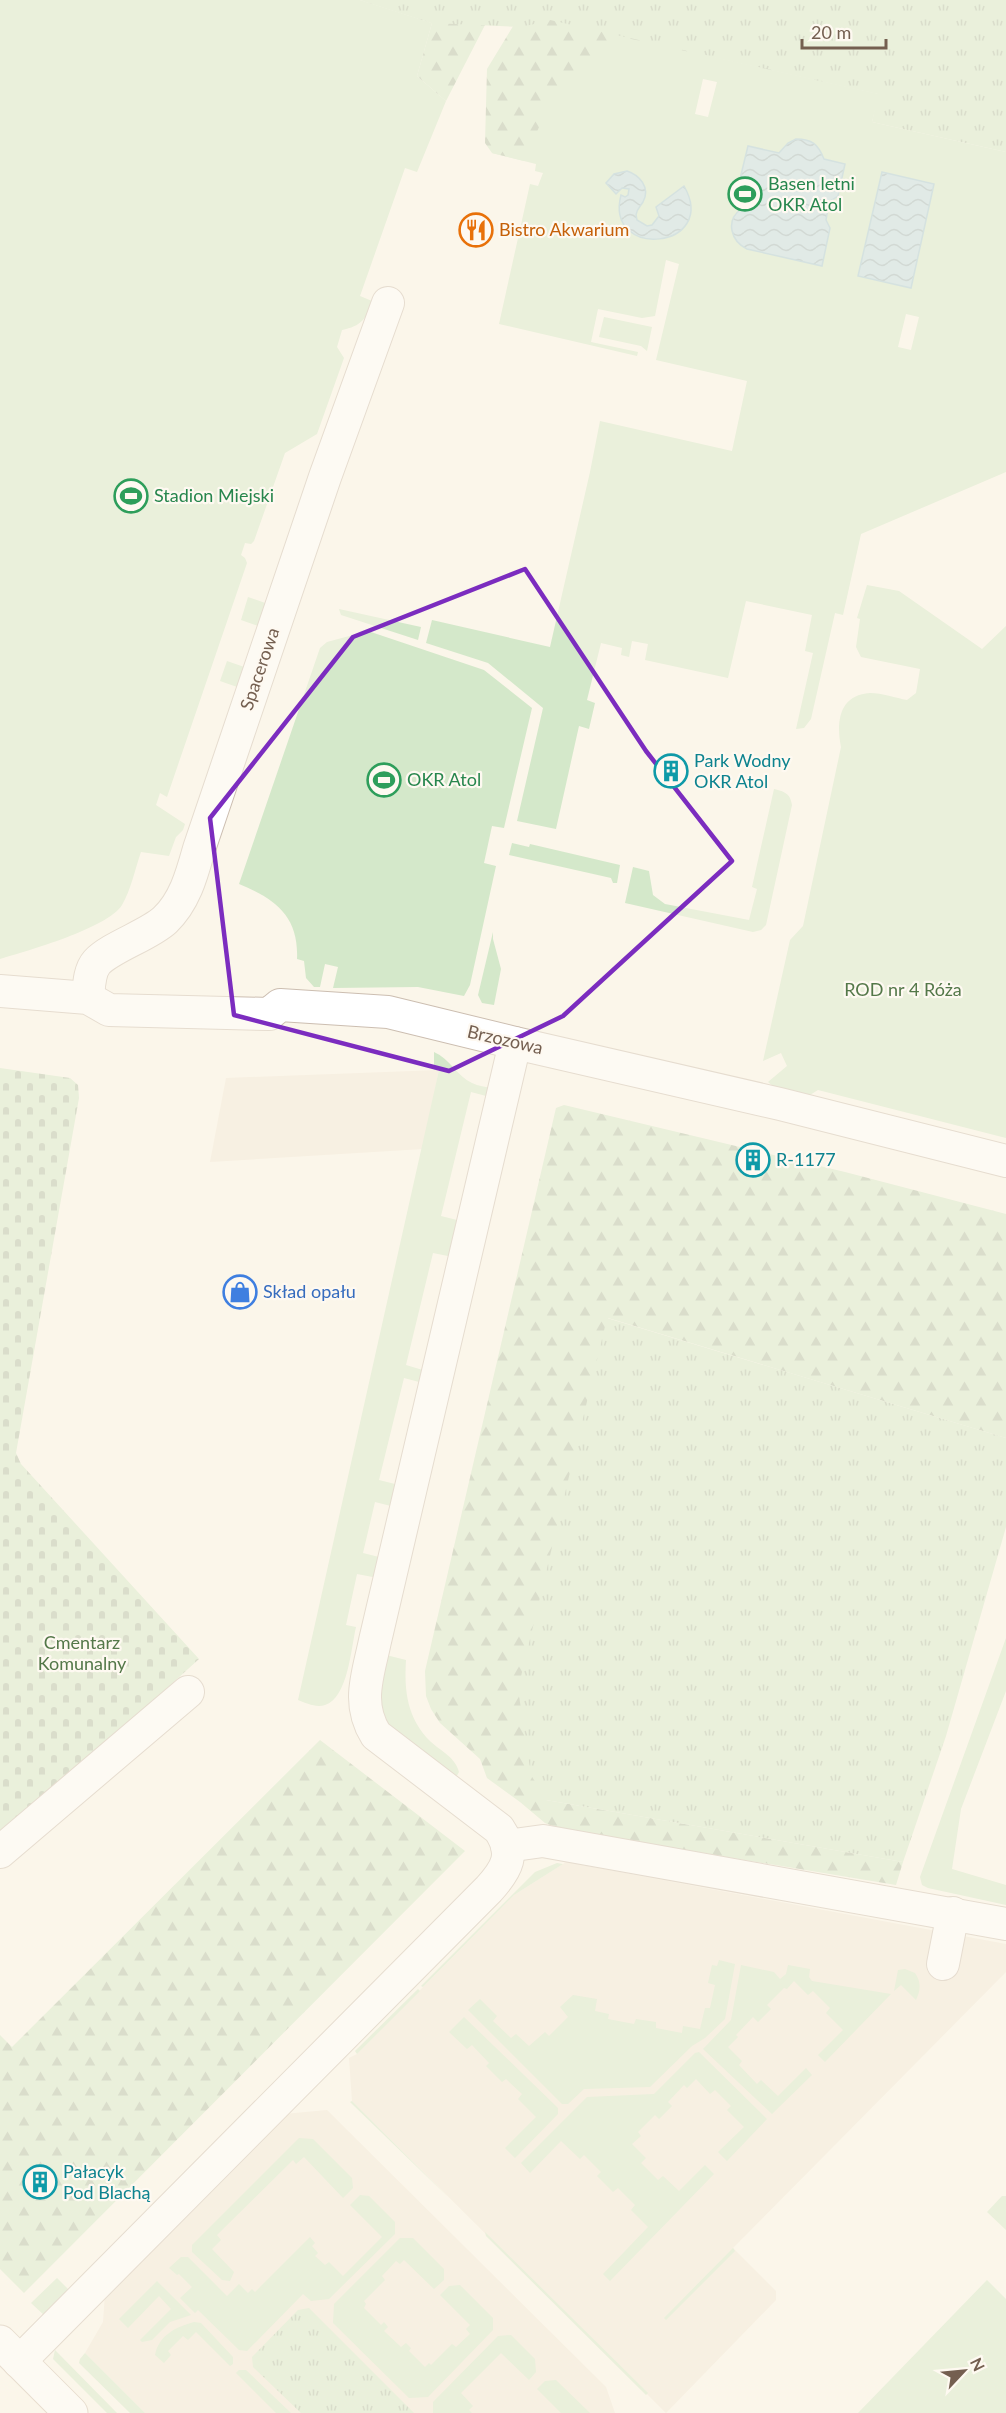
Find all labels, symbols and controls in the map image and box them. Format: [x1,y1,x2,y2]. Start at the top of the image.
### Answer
scale bar [802,12,886,50]
text: 20 m [811,21,851,43]
place label: Basen letni OKR Atol [768,172,855,215]
sports icon: Basen letni OKR Atol [727,176,763,212]
restaurant icon: Bistro Akwarium [458,212,494,248]
place label: Bistro Akwarium [499,218,629,240]
sports icon: Stadion Miejski [113,478,149,514]
place label: Stadion Miejski [154,484,274,506]
street label: Spacerowa [235,625,283,713]
place label: Park Wodny OKR Atol [694,749,791,792]
building icon: Park Wodny OKR Atol [653,753,689,789]
sports icon: OKR Atol [366,762,402,798]
place label: OKR Atol [407,768,481,790]
park label: ROD nr 4 Róża [844,978,962,1000]
street label: Brzozowa [465,1020,545,1058]
building icon: R-1177 [735,1142,771,1178]
place label: R-1177 [776,1148,836,1170]
shop icon: Skład opału [222,1274,258,1310]
place label: Skład opału [263,1280,356,1302]
park label: Cmentarz Komunalny [38,1631,127,1674]
place label: Pałacyk Pod Blachą [63,2160,151,2203]
building icon: Pałacyk Pod Blachą [22,2164,58,2200]
north arrow [934,2341,994,2401]
text: N [967,2355,989,2374]

